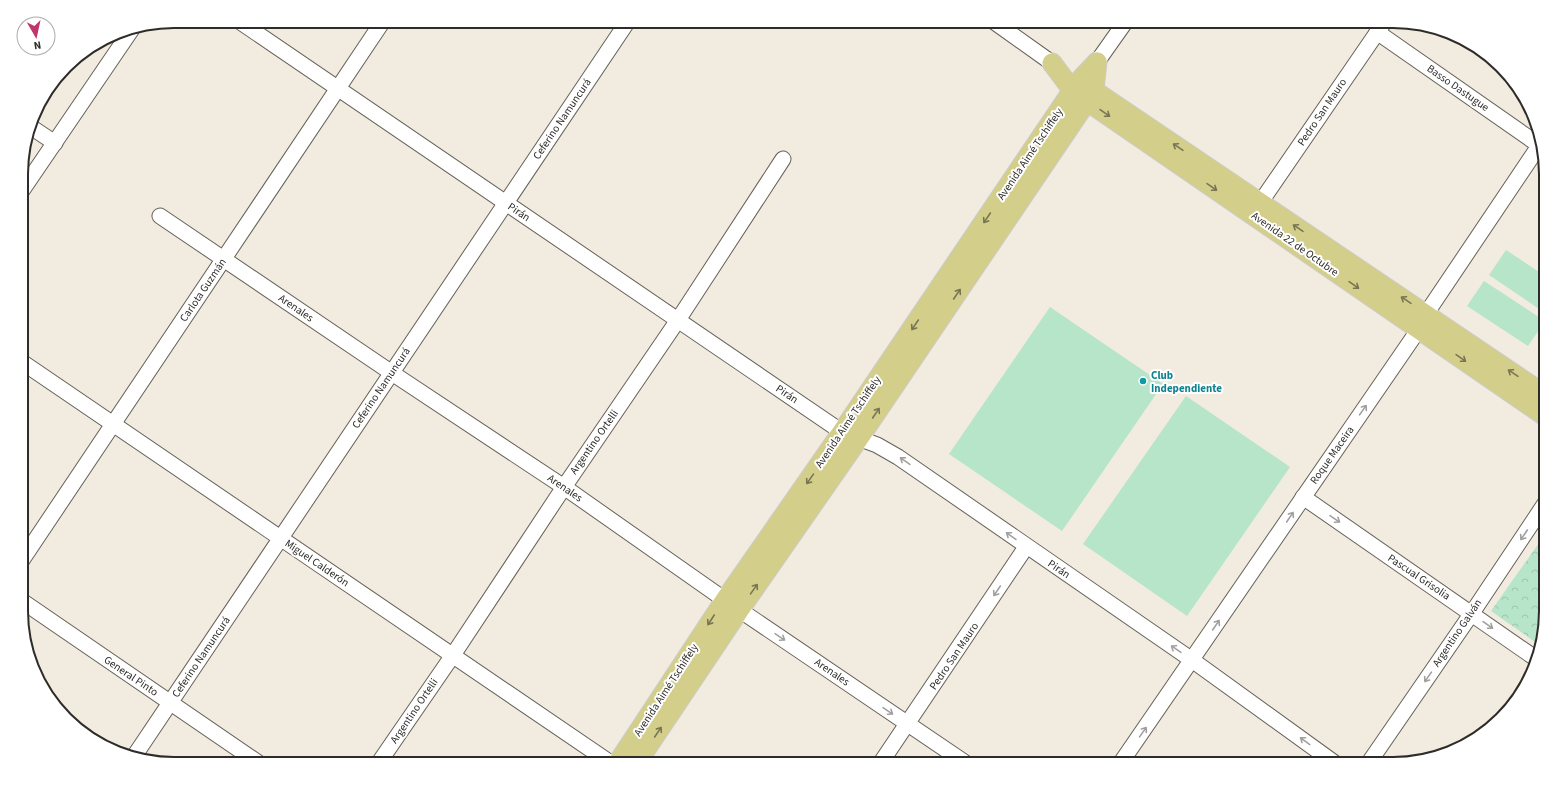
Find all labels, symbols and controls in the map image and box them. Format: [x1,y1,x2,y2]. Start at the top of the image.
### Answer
north arrow [16,16,56,56]
text: N [33,37,42,53]
street label: Basso Dastugue [1424,61,1493,115]
street label: Ceferino Namuncurá [529,75,595,163]
street label: Pedro San Mauro [1294,75,1350,149]
street label: Avenida Aimé Tschiffely [994,105,1066,203]
one-way arrow [1099,109,1110,117]
one-way arrow [1173,143,1184,151]
one-way arrow [1206,183,1217,191]
street label: Pirán [505,199,533,225]
street label: Avenida 22 de Octubre [1248,208,1342,280]
one-way arrow [983,212,992,223]
one-way arrow [1292,224,1303,232]
street label: Carlota Guzmán [176,255,230,325]
one-way arrow [1348,281,1360,289]
one-way arrow [953,289,961,300]
street label: Arenales [275,291,317,325]
one-way arrow [1401,296,1412,304]
one-way arrow [911,319,919,330]
street label: Ceferino Namuncurá [348,344,414,432]
one-way arrow [1455,354,1466,362]
place label: Club Independiente [1151,368,1222,396]
one-way arrow [1508,369,1519,377]
street label: Avenida Aimé Tschiffely [812,373,884,471]
marker: Club Independiente [1138,376,1148,386]
street label: Pirán [773,381,801,407]
one-way arrow [1359,405,1367,416]
street label: Argentino Ortelli [566,407,622,477]
one-way arrow [872,408,880,419]
street label: Roque Maceira [1307,423,1357,487]
one-way arrow [899,457,910,465]
street label: Arenales [544,471,586,505]
one-way arrow [806,473,814,484]
one-way arrow [1286,511,1294,523]
one-way arrow [1329,515,1340,523]
one-way arrow [1520,529,1528,540]
one-way arrow [1006,532,1017,540]
street label: Miguel Calderón [282,536,352,590]
street label: Pascual Grisolia [1385,551,1453,603]
street label: Pirán [1045,556,1073,582]
one-way arrow [750,584,758,595]
one-way arrow [993,585,1001,596]
street label: Argentino Galván [1429,596,1485,670]
street label: Ceferino Namuncurá [168,613,234,701]
one-way arrow [707,614,715,626]
street label: Pedro San Mauro [926,619,982,693]
one-way arrow [1212,619,1220,630]
one-way arrow [1483,621,1494,629]
one-way arrow [775,633,786,641]
street label: Avenida Aimé Tschiffely [630,641,702,739]
one-way arrow [1171,645,1182,653]
street label: General Pinto [101,652,161,700]
street label: Arenales [811,655,853,689]
one-way arrow [1423,671,1431,683]
street label: Argentino Ortelli [387,675,441,747]
one-way arrow [882,706,893,715]
one-way arrow [654,726,662,737]
one-way arrow [1139,726,1147,737]
one-way arrow [1299,737,1310,745]

